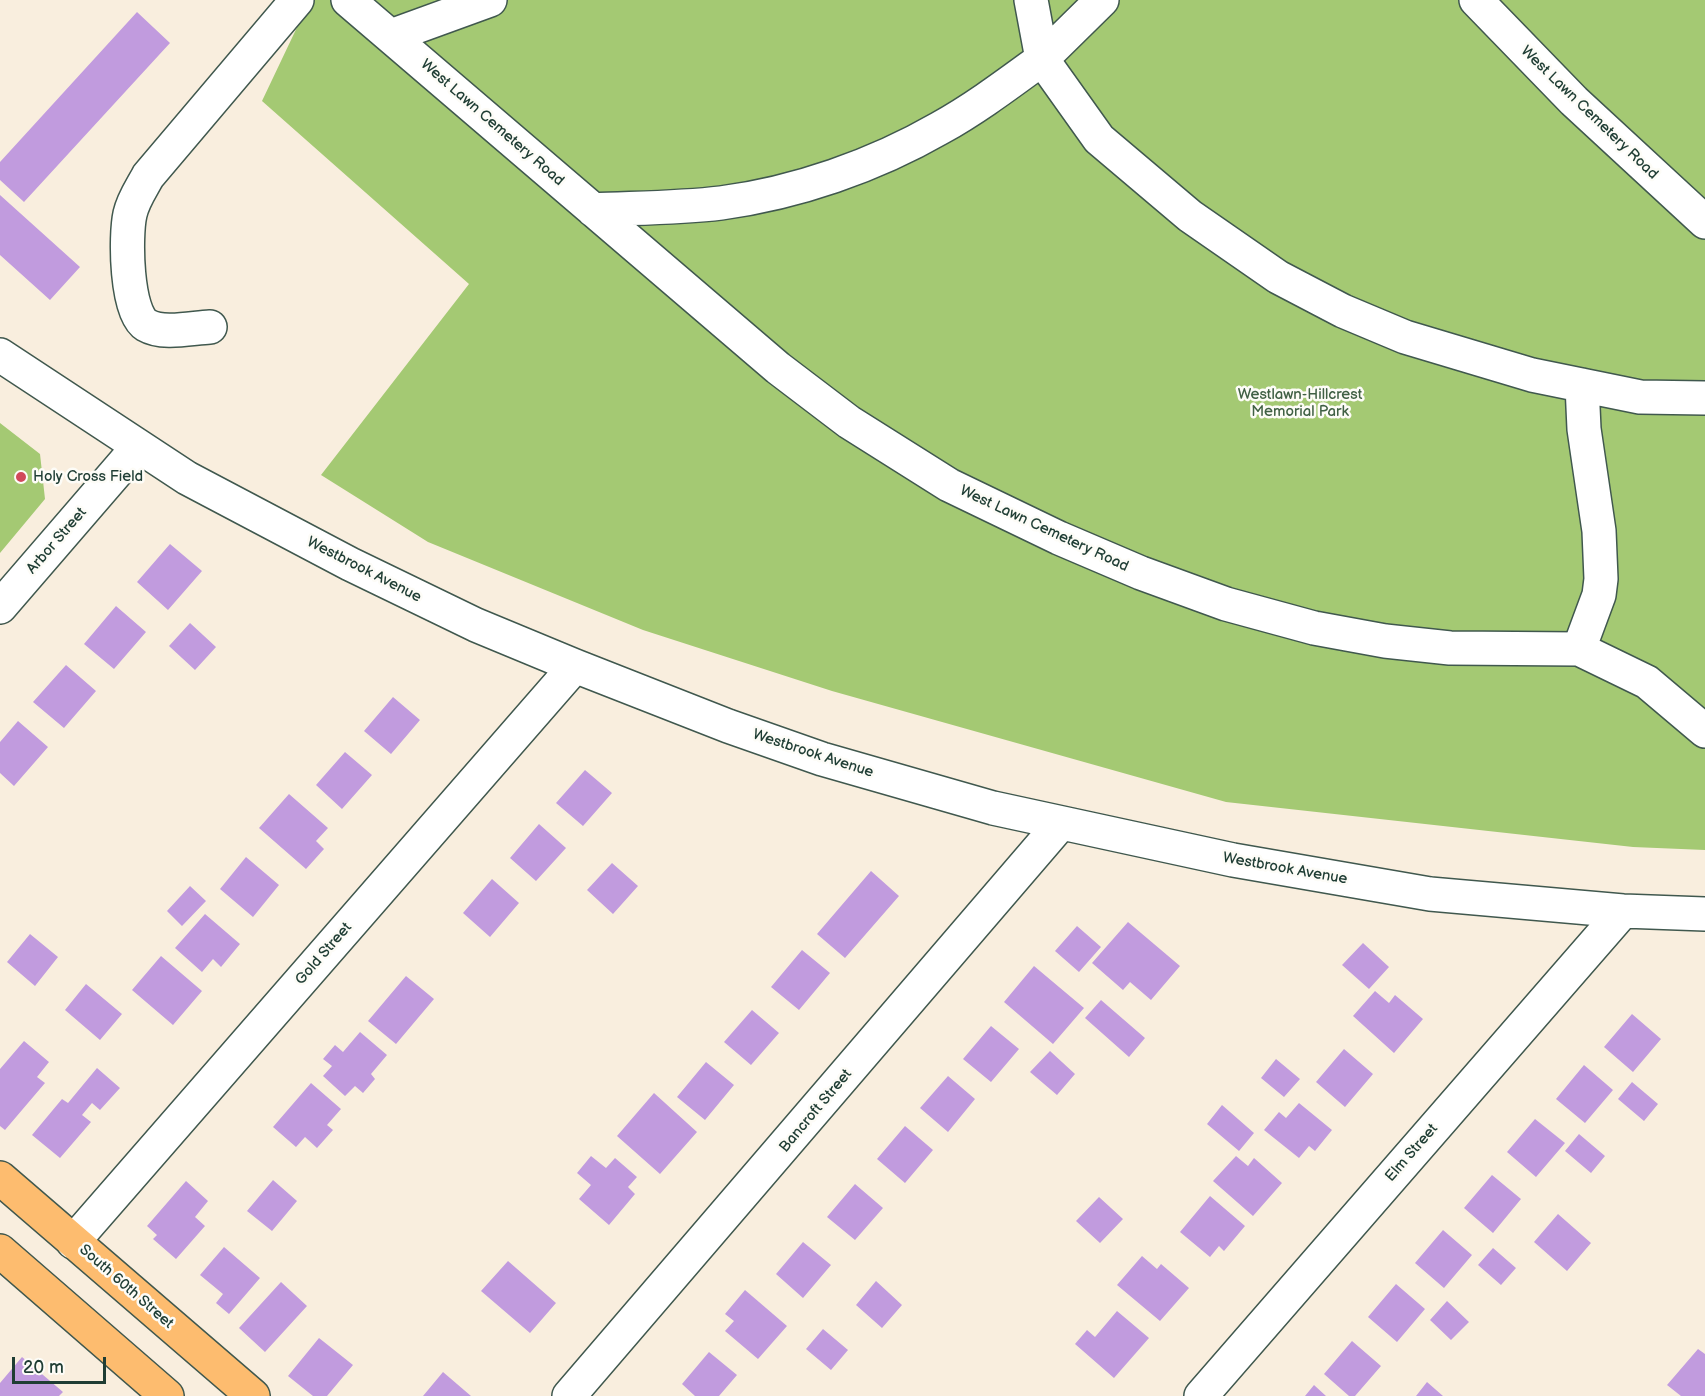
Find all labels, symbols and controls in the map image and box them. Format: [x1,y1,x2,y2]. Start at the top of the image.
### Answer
street label: West Lawn Cemetery Road [1516,43,1662,183]
street label: West Lawn Cemetery Road [417,56,567,190]
park label: Westlawn-Hillcrest Memorial Park [1238,386,1362,421]
place label: Holy Cross Field [33,468,143,486]
marker: Holy Cross Field [14,470,28,484]
street label: West Lawn Cemetery Road [957,482,1131,576]
street label: Arbor Street [23,504,91,578]
street label: Westbrook Avenue [304,533,424,607]
street label: Westbrook Avenue [750,726,876,782]
street label: Westbrook Avenue [1221,849,1349,889]
street label: Gold Street [292,919,356,989]
street label: Bancroft Street [776,1066,856,1156]
street label: Elm Street [1382,1120,1442,1186]
street label: South 60th Street [75,1241,177,1333]
scale bar [15,1345,110,1383]
text: 20 m [23,1357,64,1378]

